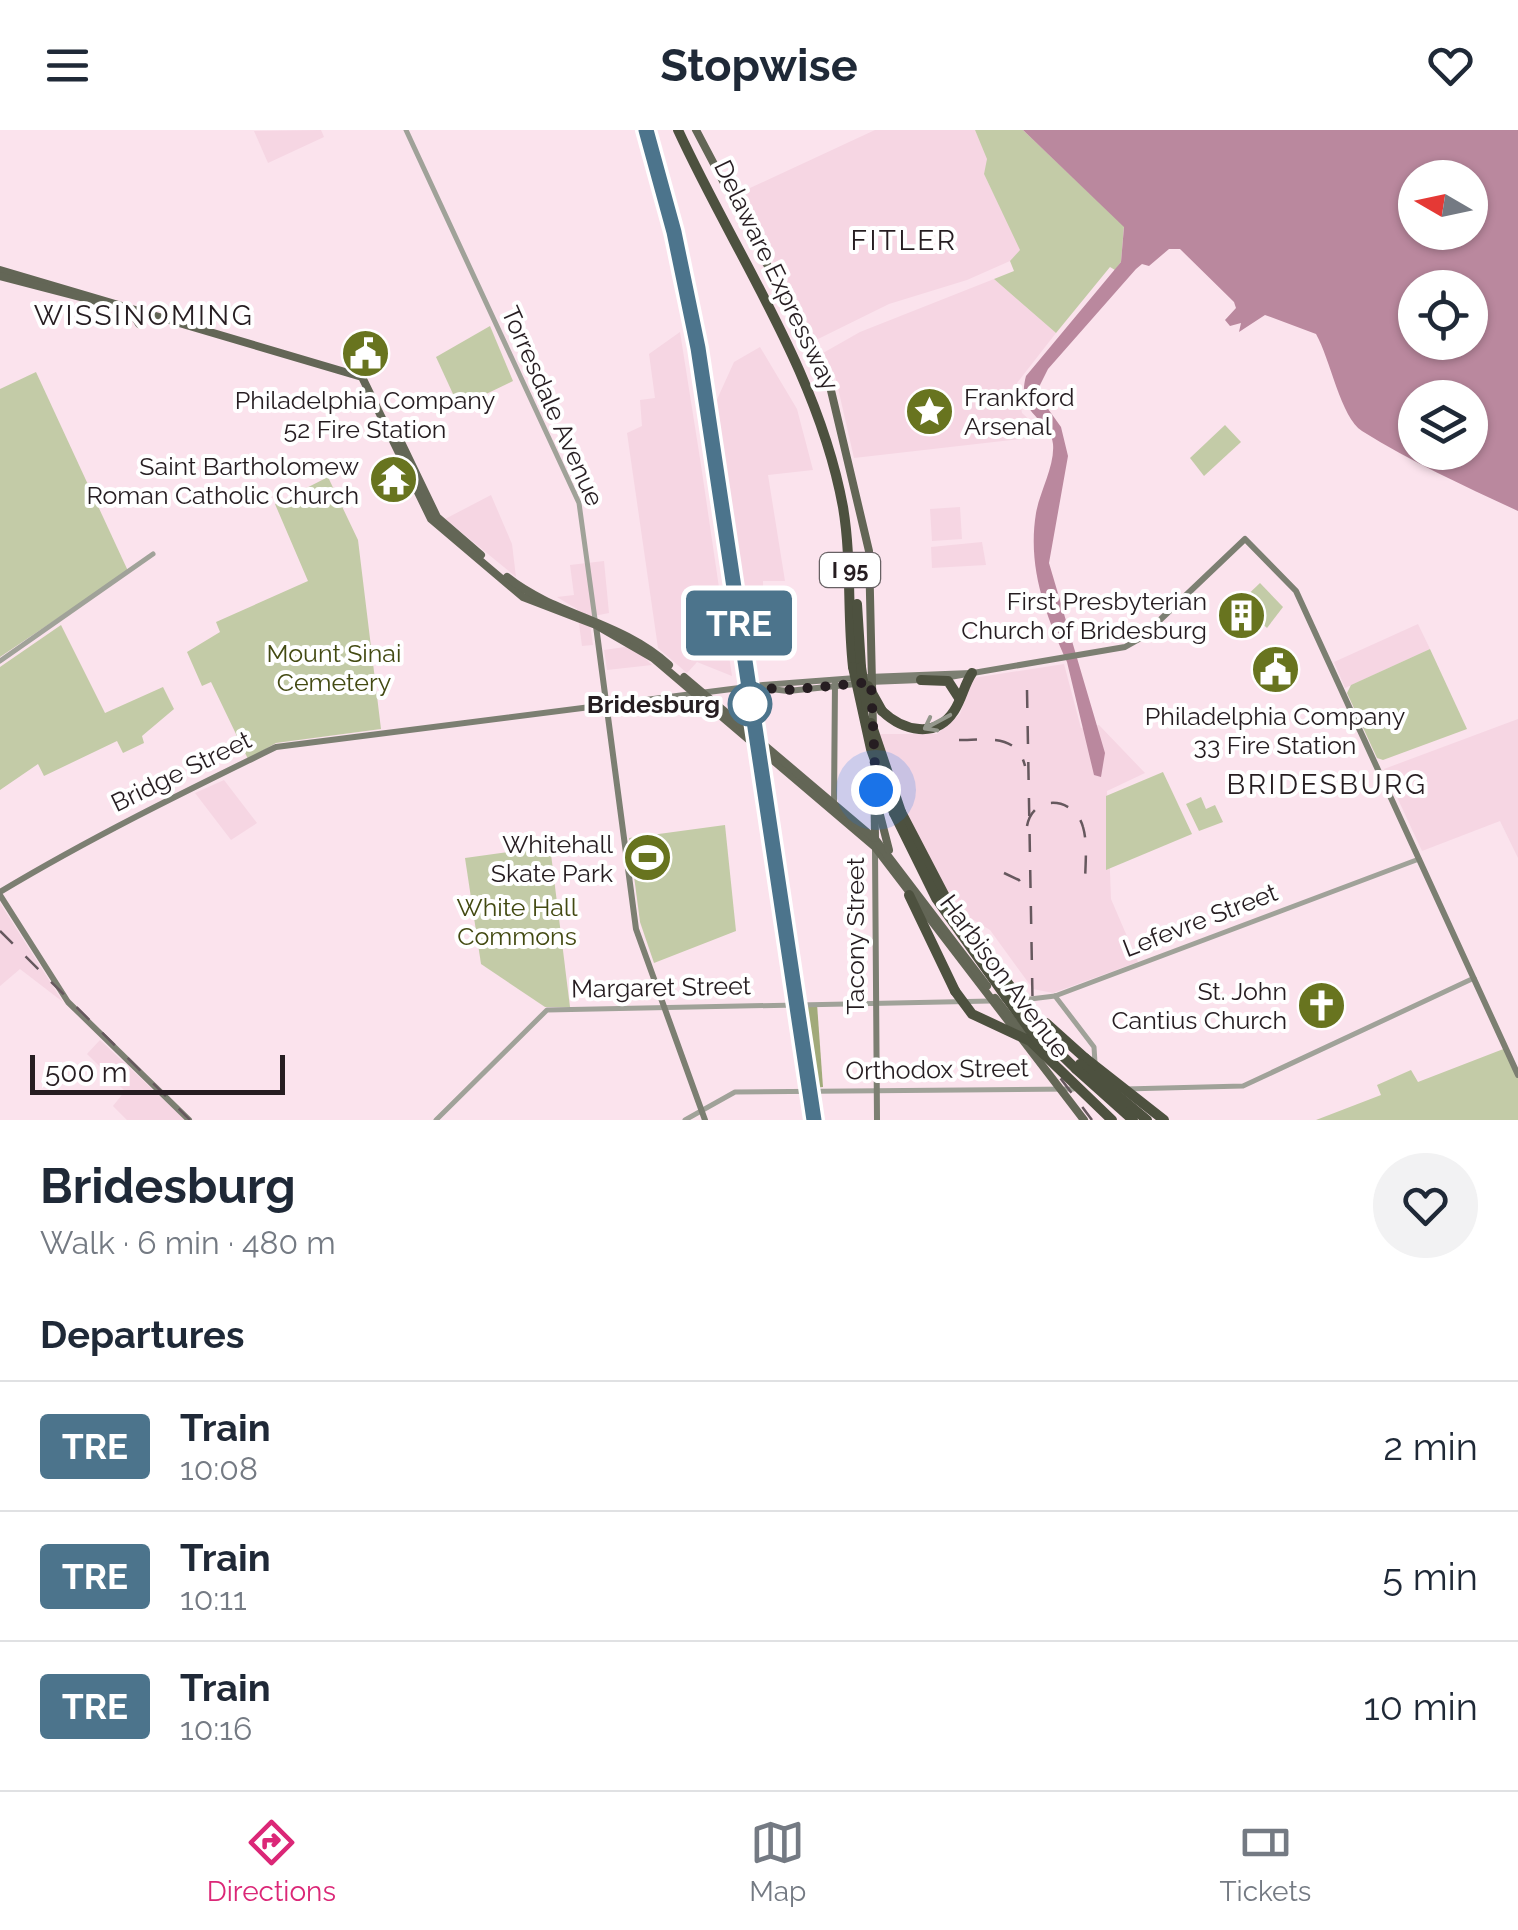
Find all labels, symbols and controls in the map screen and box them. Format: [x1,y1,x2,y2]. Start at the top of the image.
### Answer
icon: menu [40,38,95,93]
icon: heart [1423,38,1478,93]
text: Stopwise [660,39,858,92]
street label: Delaware Expressway [708,155,846,395]
north arrow [1398,160,1488,250]
map controls [1398,160,1488,470]
district label: FITLER [850,224,958,257]
button: locate [1398,270,1488,360]
district label: WISSINOMING [34,299,254,332]
street label: Torresdale Avenue [496,302,610,510]
public building icon: Philadelphia Company 52 Fire Station [339,328,391,380]
button: layers [1398,380,1488,470]
place label: Frankford Arsenal [964,382,1075,441]
place label: Philadelphia Company 52 Fire Station [235,385,496,444]
place icon: Frankford Arsenal [903,385,955,437]
place label: Saint Bartholomew Roman Catholic Church [87,451,359,510]
temple icon: Saint Bartholomew Roman Catholic Church [368,454,420,506]
road number: I 95 [820,553,880,587]
place label: First Presbyterian Church of Bridesburg [961,586,1207,645]
building icon: First Presbyterian Church of Bridesburg [1216,589,1268,641]
line badge: TRE [682,590,796,656]
text: TRE [706,603,772,644]
park label: Mount Sinai Cemetery [267,638,401,697]
public building icon: Philadelphia Company 33 Fire Station [1249,644,1301,696]
marker: Bridesburg [729,683,771,725]
place label: Bridesburg [587,689,720,719]
place label: Philadelphia Company 33 Fire Station [1145,701,1406,760]
one-way arrow [923,713,952,732]
street label: Bridge Street [106,724,257,818]
your location [851,765,901,815]
district label: BRIDESBURG [1227,768,1427,801]
place label: Whitehall Skate Park [491,829,614,888]
sports icon: Whitehall Skate Park [622,832,674,884]
street label: Tacony Street [840,857,870,1015]
street label: Lefevre Street [1119,877,1282,963]
street label: Harbison Avenue [934,889,1076,1063]
park label: White Hall Commons [457,892,578,951]
street label: Margaret Street [571,970,752,1004]
place label: St. John Cantius Church [1111,976,1287,1035]
church icon: St. John Cantius Church [1296,979,1348,1031]
scale bar [30,1050,285,1094]
street label: Orthodox Street [845,1052,1030,1086]
text: 500 m [45,1056,127,1089]
button: heart [1373,1153,1478,1258]
text: Bridesburg [40,1158,296,1214]
text: Walk · 6 min · 480 m [40,1224,336,1261]
text: Departures [40,1312,245,1357]
text: Train [180,1405,271,1450]
text: 2 min [1383,1424,1478,1469]
text: TRE [62,1426,128,1467]
text: 10:08 [180,1450,258,1487]
text: Train [180,1535,271,1580]
text: 5 min [1382,1554,1478,1599]
text: TRE [62,1556,128,1597]
text: 10:11 [180,1580,247,1617]
text: Train [180,1665,271,1710]
text: 10 min [1363,1684,1478,1729]
text: TRE [62,1686,128,1727]
text: 10:16 [180,1710,252,1747]
tab: Directions [207,1815,336,1908]
tab: Map [749,1815,806,1908]
tab: Tickets [1219,1815,1311,1908]

